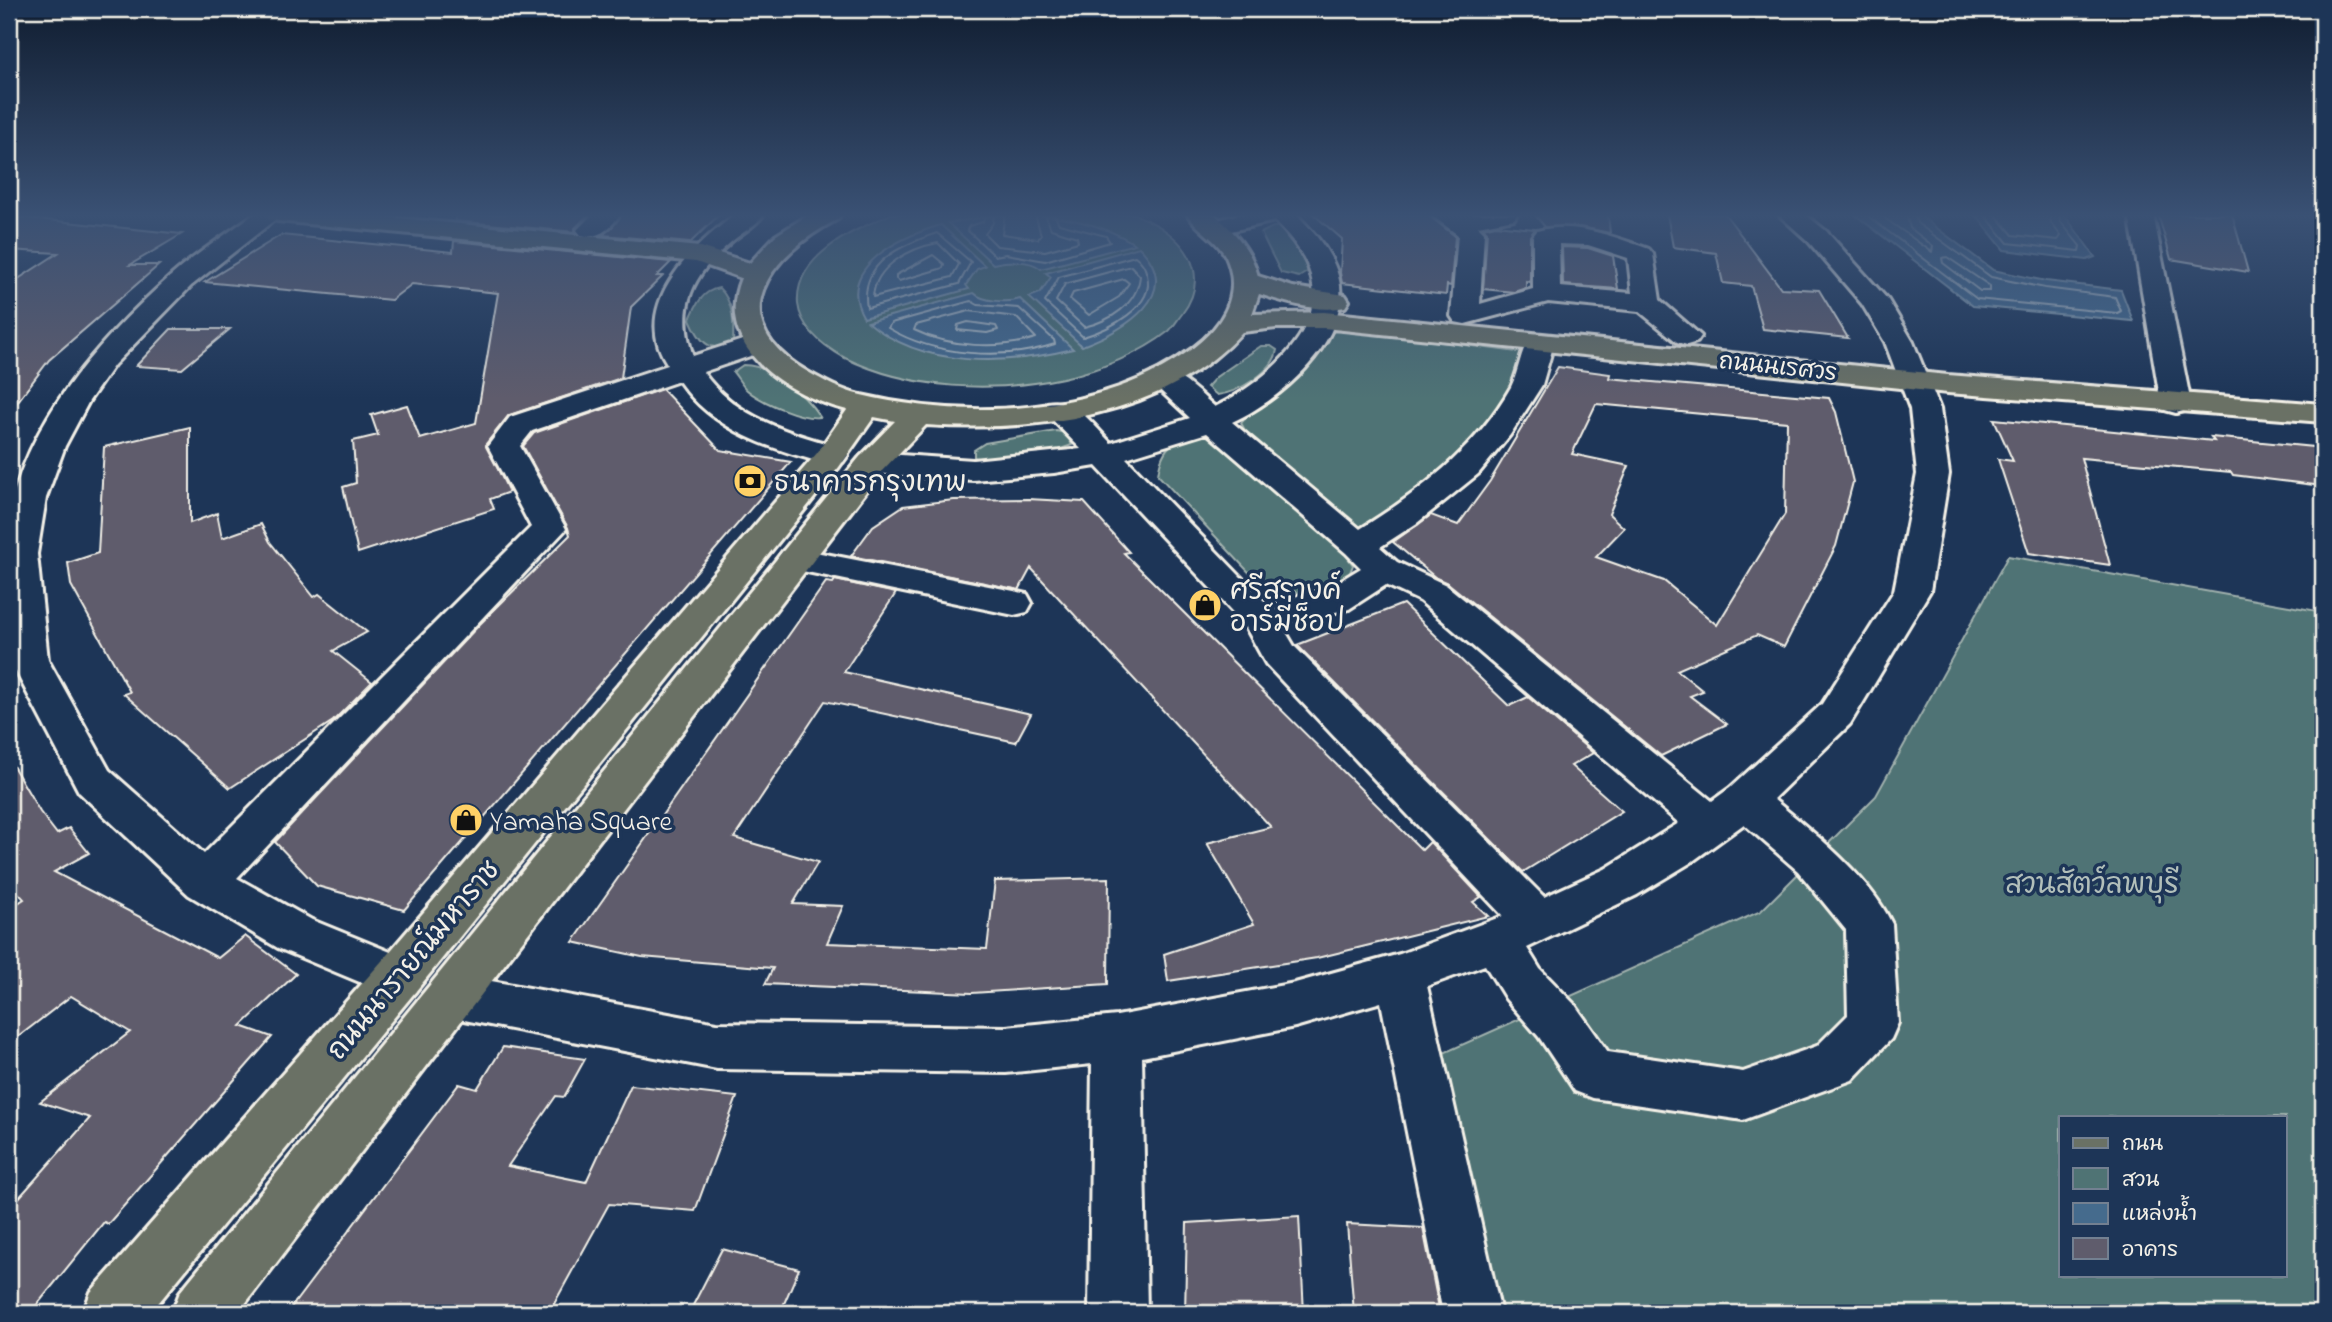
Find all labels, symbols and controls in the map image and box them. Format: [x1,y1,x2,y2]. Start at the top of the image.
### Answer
street label: ถนนนเรศวร [1717,346,1838,391]
bank icon: ธนาคารกรุงเทพ [731,462,769,500]
place label: ธนาคารกรุงเทพ [774,464,967,505]
place label: ศรีสุรางค์ อาร์มี่ช็อป [1230,570,1345,645]
shop icon: ศรีสุรางค์ อาร์มี่ช็อป [1186,586,1224,624]
shop icon: Yamaha Square [447,801,485,839]
place label: Yamaha Square [490,803,673,844]
street label: ถนนนารายณ์มหาราช [317,851,511,1070]
park label: สวนสัตว์ลพบุรี [2005,864,2179,907]
legend [2059,1116,2286,1276]
text: ถนน [2122,1130,2163,1160]
text: สวน [2122,1166,2159,1196]
text: แหล่งน้ำ [2122,1194,2197,1230]
text: อาคาร [2122,1236,2178,1266]

